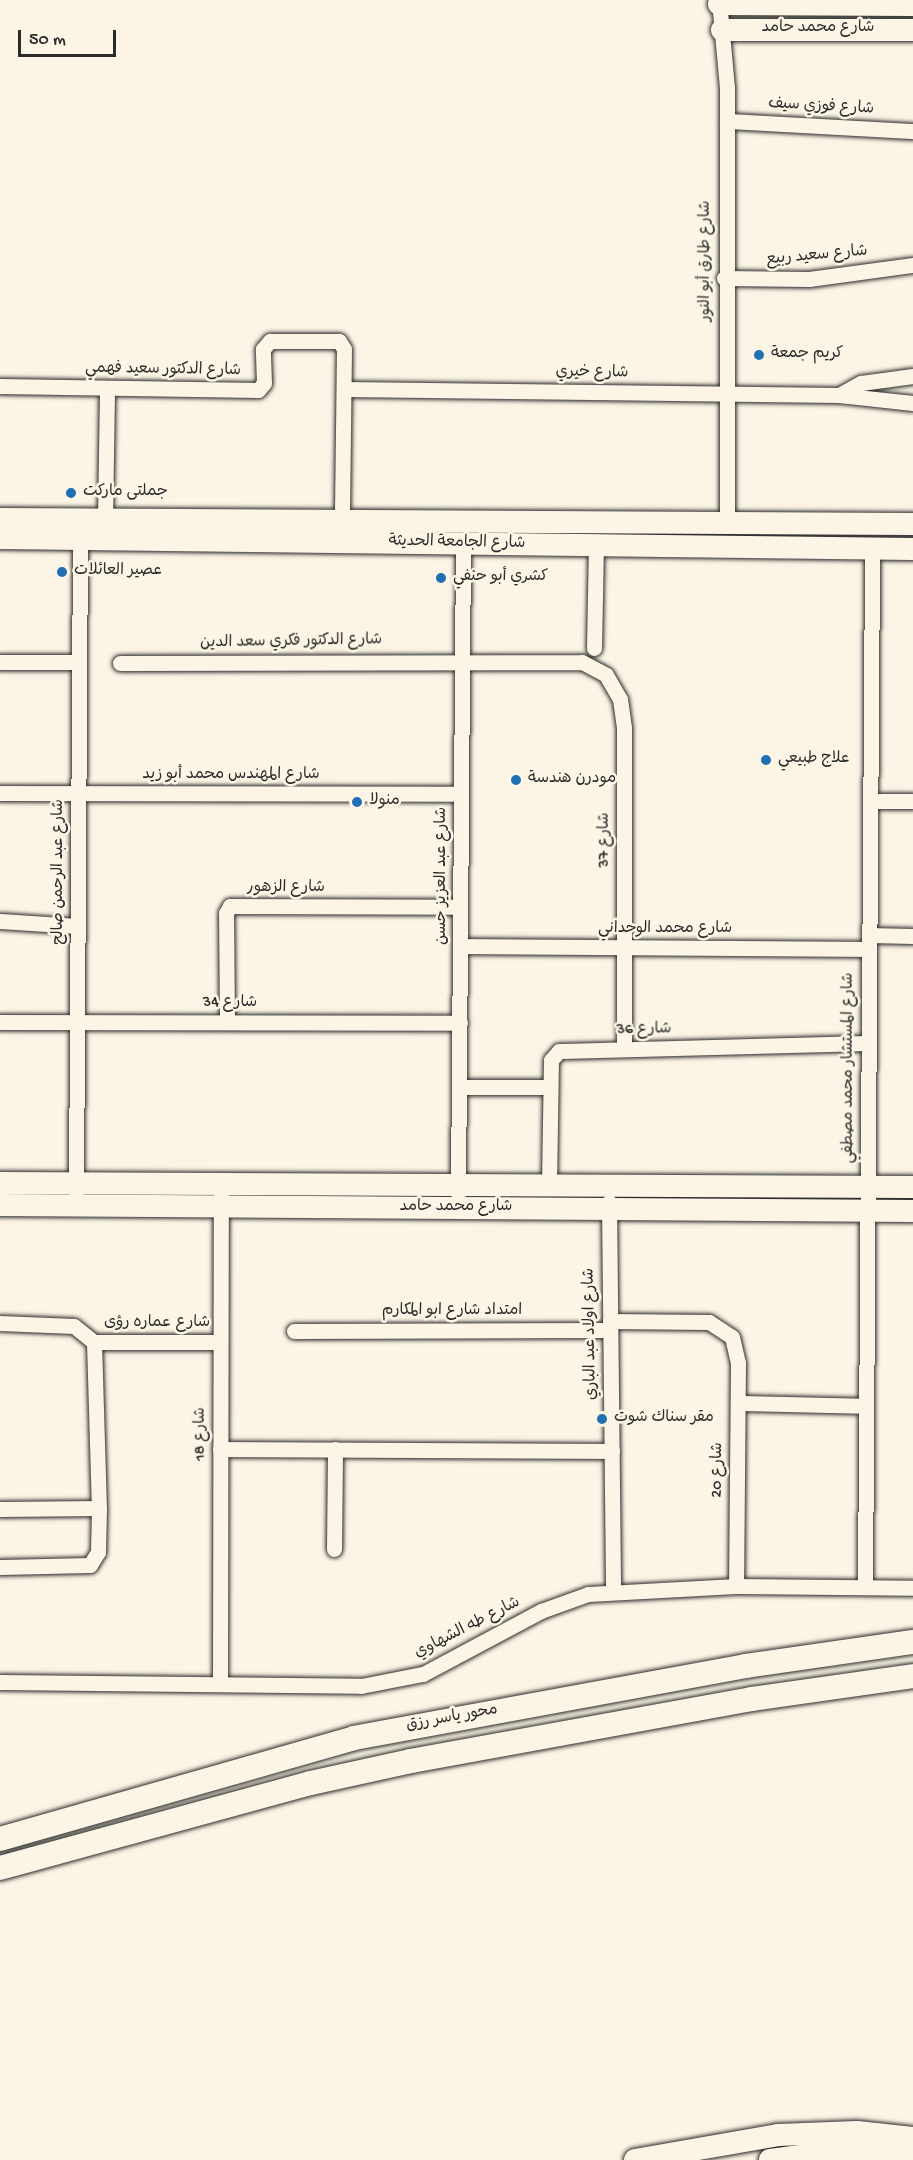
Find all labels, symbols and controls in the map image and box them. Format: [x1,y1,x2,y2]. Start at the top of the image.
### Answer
scale bar [21,18,118,56]
street label: شارع محمد حامد [762,19,874,39]
text: 50 m [29,30,66,51]
street label: شارع فوزي سيف [767,96,875,120]
street label: شارع طارق أبو النور [697,201,717,321]
street label: شارع سعيد ربيع [766,243,868,271]
place label: كريم جمعة [771,345,843,365]
marker: كريم جمعة [752,348,766,362]
street label: شارع الدكتور سعيد فهمي [85,360,241,382]
street label: شارع خيري [555,364,629,384]
place label: جملتى ماركت [83,483,168,503]
marker: جملتى ماركت [64,486,78,500]
street label: شارع الجامعة الحديثة [388,533,526,555]
place label: عصير العائلات [74,562,162,582]
marker: عصير العائلات [55,565,69,579]
place label: كشري أبو حنفي [453,568,548,588]
marker: كشري أبو حنفي [434,571,448,585]
street label: شارع الدكتور فكري سعد الدين [200,632,382,654]
place label: علاج طبيعي [778,750,849,770]
marker: علاج طبيعي [759,753,773,767]
street label: شارع المهندس محمد أبو زيد [142,766,320,786]
place label: مودرن هندسة [528,770,616,790]
marker: مودرن هندسة [509,773,523,787]
place label: منولا [369,792,400,812]
marker: منولا [350,795,364,809]
street label: شارع عبد الرحمن صالح [50,799,70,945]
street label: شارع عبد العزيز حسن [433,807,453,945]
street label: شارع 37 [596,812,616,868]
street label: شارع الزهور [247,879,325,899]
street label: شارع محمد الوحداني [598,920,732,940]
street label: شارع المستشار محمد مصطفي [840,973,860,1163]
street label: شارع 34 [203,994,257,1014]
street label: شارع 36 [616,1021,672,1041]
street label: شارع محمد حامد [400,1198,512,1218]
street label: شارع اولاد عبد الباري [581,1268,603,1400]
street label: امتداد شارع ابو المكارم [382,1302,522,1322]
street label: شارع عماره رؤى [104,1314,210,1334]
street label: شارع 18 [192,1407,212,1461]
place label: مقر سناك شوت [614,1409,714,1429]
marker: مقر سناك شوت [595,1412,609,1426]
street label: شارع 20 [709,1442,729,1498]
street label: شارع طه الشهاوي [412,1594,524,1664]
street label: محور ياسر رزق [405,1702,499,1736]

